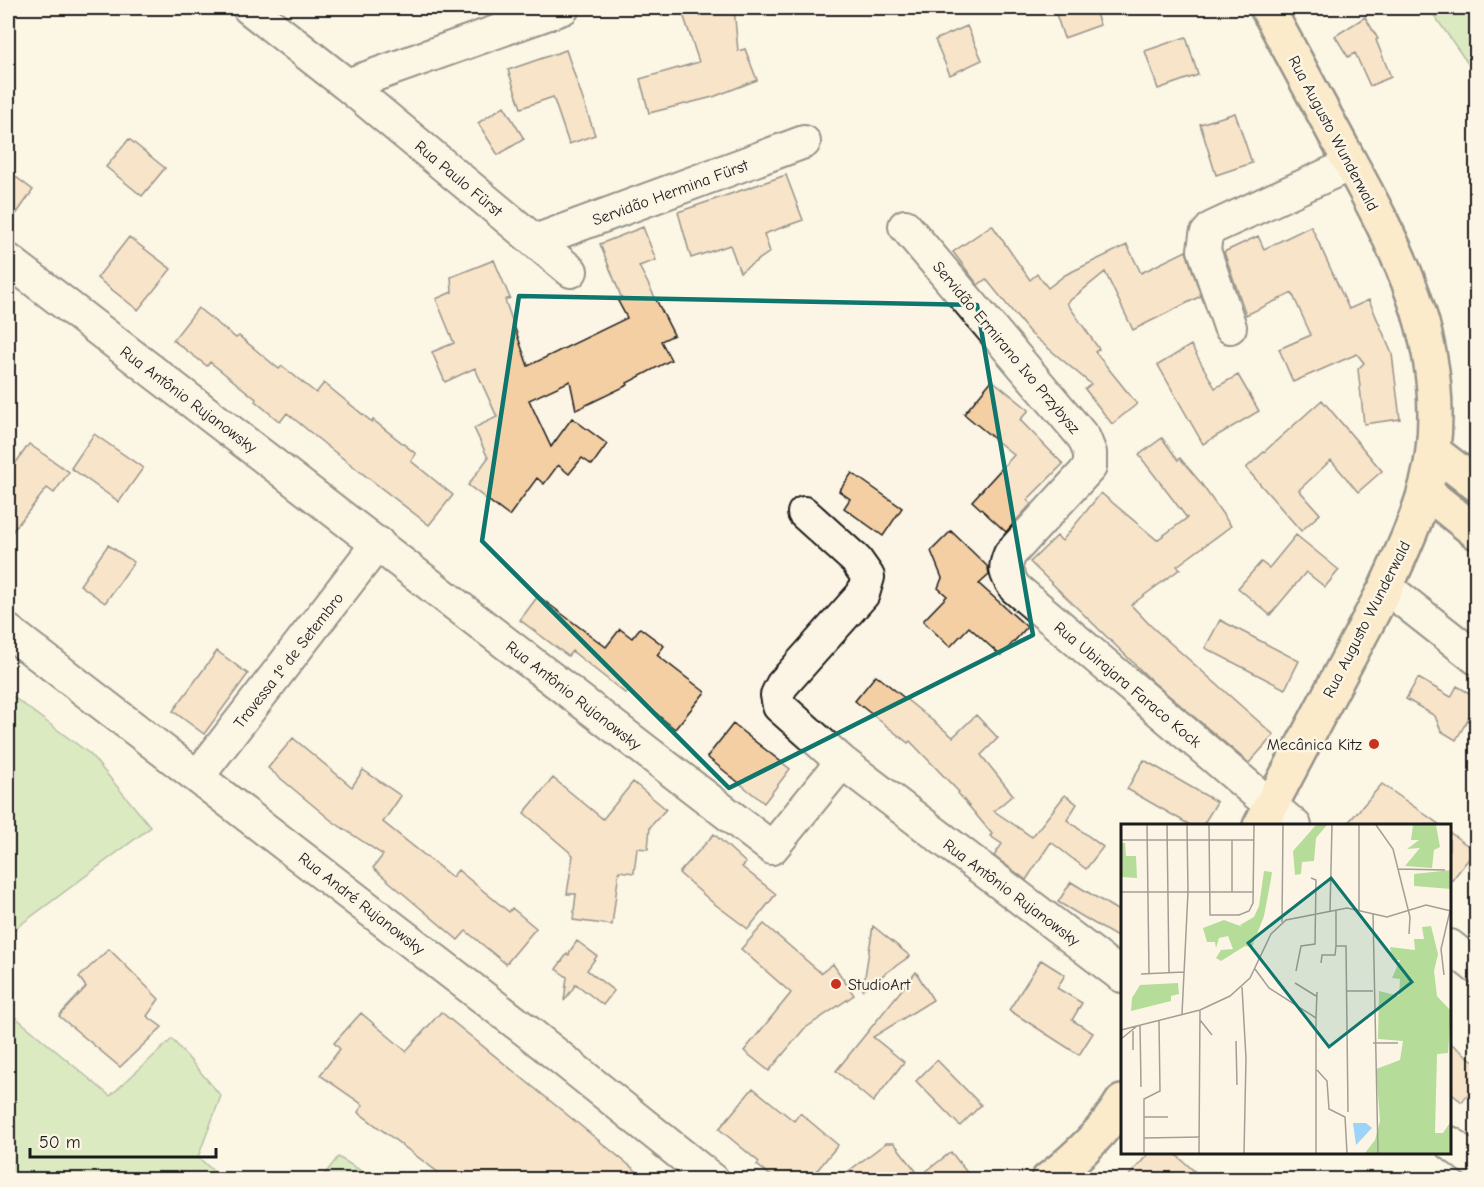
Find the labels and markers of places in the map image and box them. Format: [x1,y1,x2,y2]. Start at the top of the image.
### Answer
place label: Mecânica Kitz [1267,736,1362,754]
marker: Mecânica Kitz [1367,737,1381,751]
place label: StudioArt [848,976,911,994]
marker: StudioArt [829,977,843,991]

